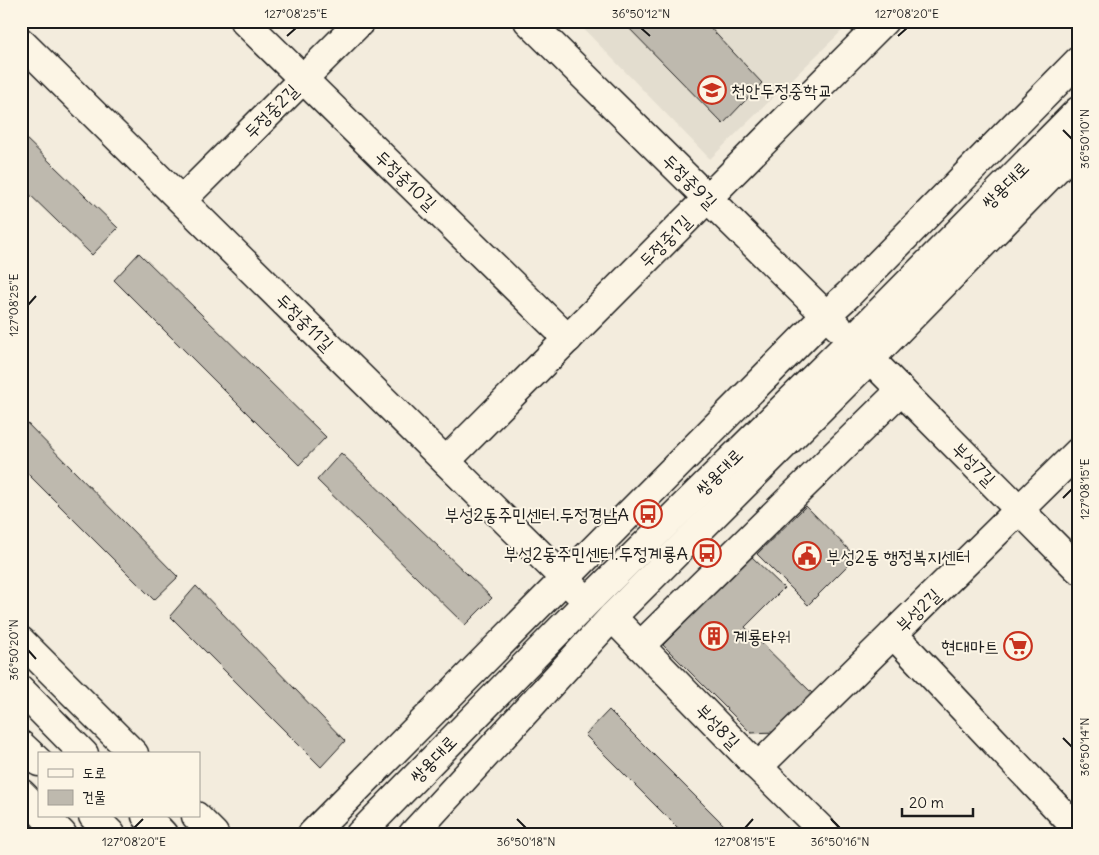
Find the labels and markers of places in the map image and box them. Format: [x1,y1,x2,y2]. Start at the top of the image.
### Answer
school or university icon: 천안두정중학교 [697,75,727,105]
place label: 천안두정중학교 [731,79,832,102]
bus stop icon: 부성2동주민센터.두정경남A [633,499,663,529]
place label: 부성2동주민센터.두정경남A [445,503,629,526]
bus stop icon: 부성2동주민센터.두정계룡A [692,538,722,568]
public building icon: 부성2동 행정복지센터 [792,541,822,571]
place label: 부성2동주민센터.두정계룡A [504,542,688,565]
place label: 부성2동 행정복지센터 [826,545,971,568]
building icon: 계룡타워 [699,621,729,651]
place label: 계룡타워 [733,625,791,648]
supermarket icon: 현대마트 [1003,631,1033,661]
place label: 현대마트 [941,635,999,658]

